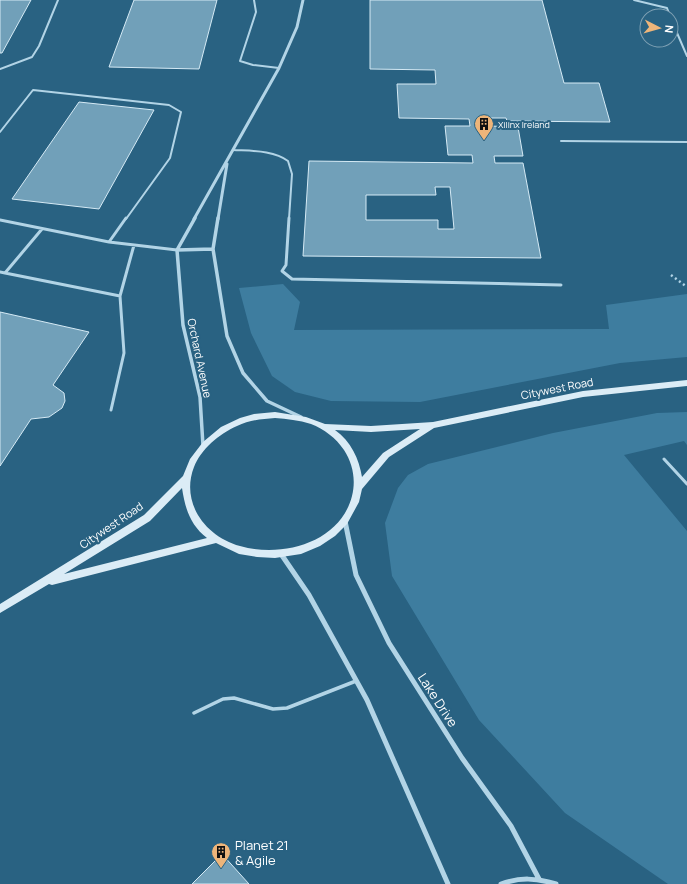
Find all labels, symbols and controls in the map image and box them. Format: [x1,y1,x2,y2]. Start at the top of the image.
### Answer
north arrow [639,8,679,48]
text: N [662,24,677,34]
building icon: Xilinx Ireland [473,113,495,141]
place label: Xilinx Ireland [498,118,550,131]
street label: Orchard Avenue [184,317,216,400]
street label: Citywest Road [519,374,595,402]
street label: Citywest Road [76,498,146,552]
street label: Lake Drive [414,670,462,731]
place label: Planet 21 & Agile [235,836,289,869]
building icon: Planet 21 & Agile [210,841,232,869]

